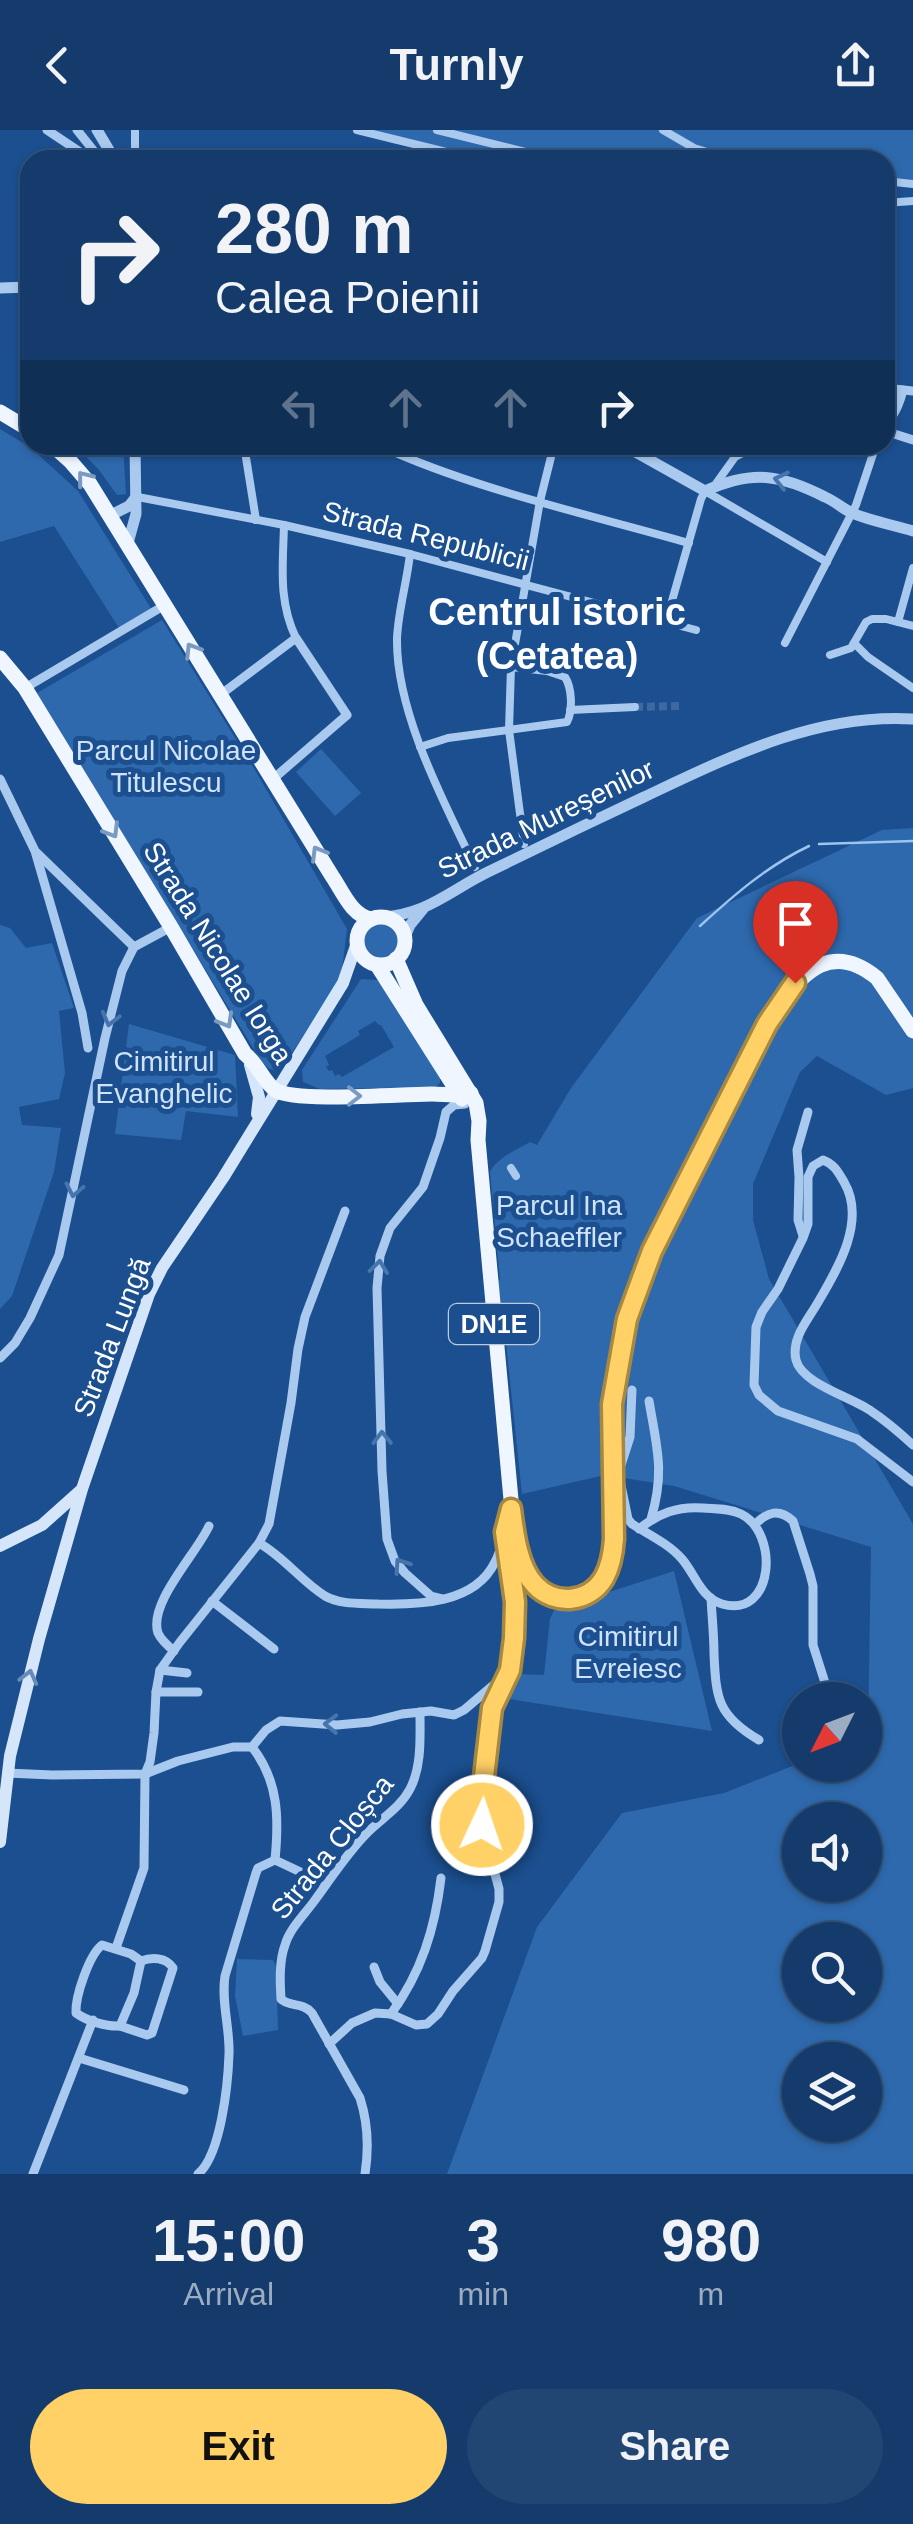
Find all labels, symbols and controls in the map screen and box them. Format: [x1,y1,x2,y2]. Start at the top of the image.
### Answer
icon: back [30,38,85,93]
icon: share [828,38,883,93]
text: Turnly [389,39,524,90]
icon: right [50,190,180,320]
text: 280 m [215,190,413,268]
text: Calea Poienii [215,272,480,323]
icon: left [273,380,328,435]
icon: ahead [378,380,433,435]
icon: ahead [483,380,538,435]
icon: right [588,380,643,435]
one-way arrow [78,471,96,489]
one-way arrow [773,471,790,492]
street label: Strada Republicii [320,495,532,577]
district label: Centrul istoric (Cetatea) [428,591,686,677]
one-way arrow [186,642,205,660]
park label: Parcul Nicolae Titulescu [76,735,256,798]
street label: Strada Mureșenilor [433,753,659,885]
one-way arrow [100,820,119,838]
street label: Strada Nicolae Iorga [137,837,299,1070]
one-way arrow [312,846,331,864]
pin [753,881,838,984]
icon: arrive [768,896,823,951]
one-way arrow [100,1010,121,1027]
one-way arrow [213,1010,233,1028]
park label: Cimitirul Evanghelic [96,1046,232,1109]
one-way arrow [348,1085,363,1107]
one-way arrow [64,1181,85,1198]
park label: Parcul Ina Schaeffler [496,1190,622,1253]
street label: Strada Lungă [67,1253,157,1421]
one-way arrow [368,1259,389,1275]
road number: DN1E [449,1304,539,1344]
one-way arrow [371,1430,392,1446]
one-way arrow [395,1557,414,1575]
park label: Cimitirul Evreiesc [574,1621,682,1684]
one-way arrow [18,1669,39,1686]
north arrow [782,1682,882,1782]
map controls [782,1682,882,2142]
one-way arrow [323,1713,338,1734]
street label: Strada Cloșca [265,1769,400,1925]
position arrow [430,1773,534,1877]
button: sound [782,1802,882,1902]
button: search [782,1922,882,2022]
button: layers [782,2042,882,2142]
text: 15:00 [152,2207,305,2274]
text: 3 [466,2207,500,2274]
text: 980 [661,2207,761,2274]
text: Arrival [183,2276,274,2312]
text: min [457,2276,509,2312]
text: m [698,2276,724,2312]
button: Exit [30,2389,447,2504]
button: Share [467,2389,883,2504]

